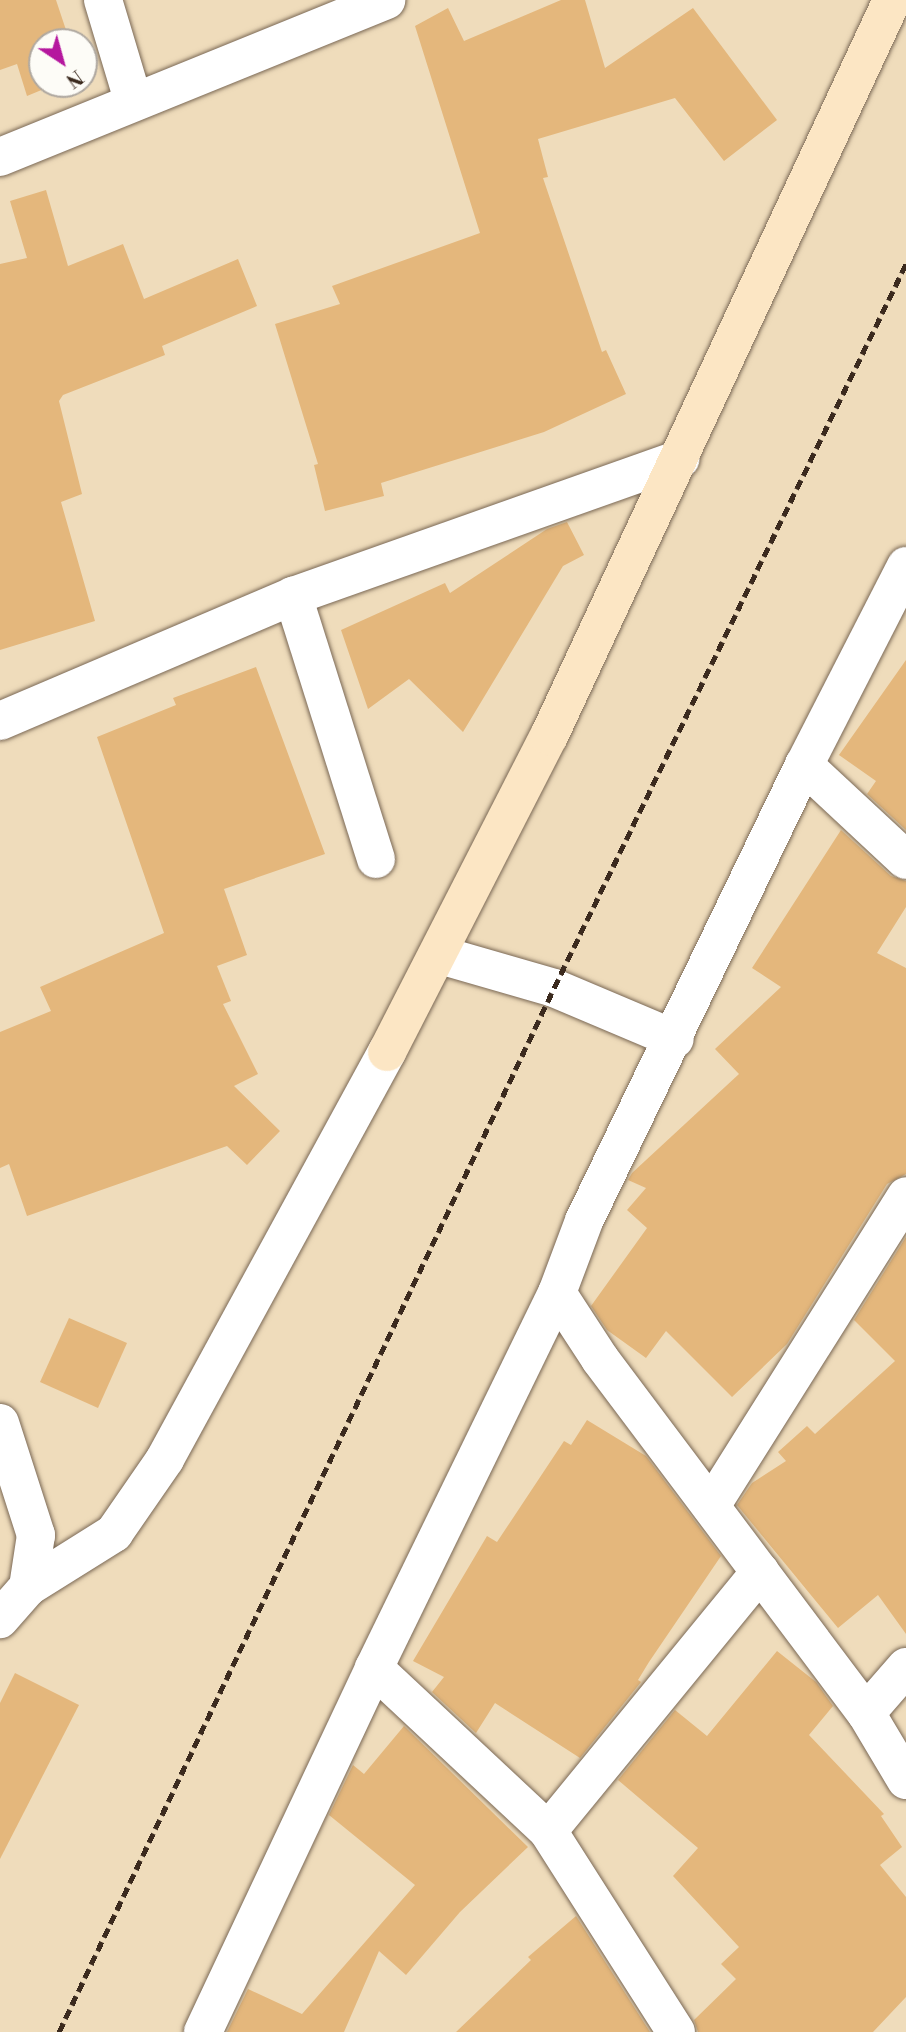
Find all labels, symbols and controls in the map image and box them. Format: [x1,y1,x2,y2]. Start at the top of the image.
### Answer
north arrow [28,28,98,98]
text: N [61,64,87,92]

